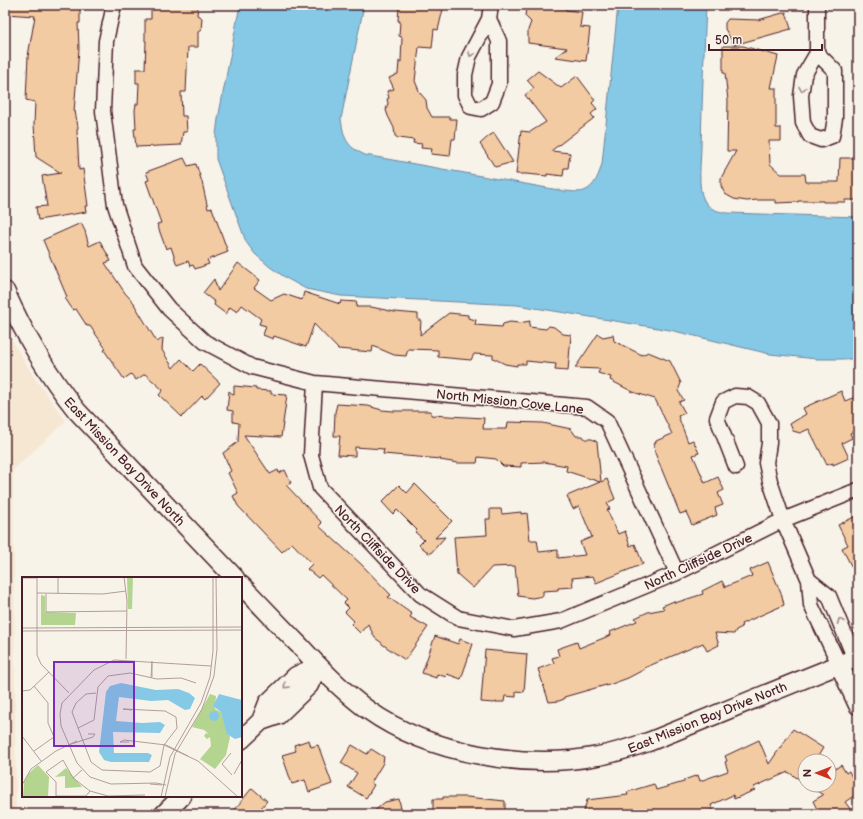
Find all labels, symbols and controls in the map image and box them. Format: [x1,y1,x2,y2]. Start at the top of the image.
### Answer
scale bar [709,26,822,52]
text: 50 m [715,33,742,48]
one-way arrow [468,49,476,57]
one-way arrow [798,85,807,92]
street label: North Mission Cove Lane [435,386,585,418]
street label: East Mission Bay Drive North [60,394,188,529]
street label: North Cliffside Drive [331,502,424,598]
street label: North Cliffside Drive [642,530,755,594]
inset map [22,577,242,797]
one-way arrow [836,618,844,625]
street label: East Mission Bay Drive North [625,679,789,757]
one-way arrow [283,681,291,689]
north arrow [797,753,837,793]
text: N [801,769,814,777]

